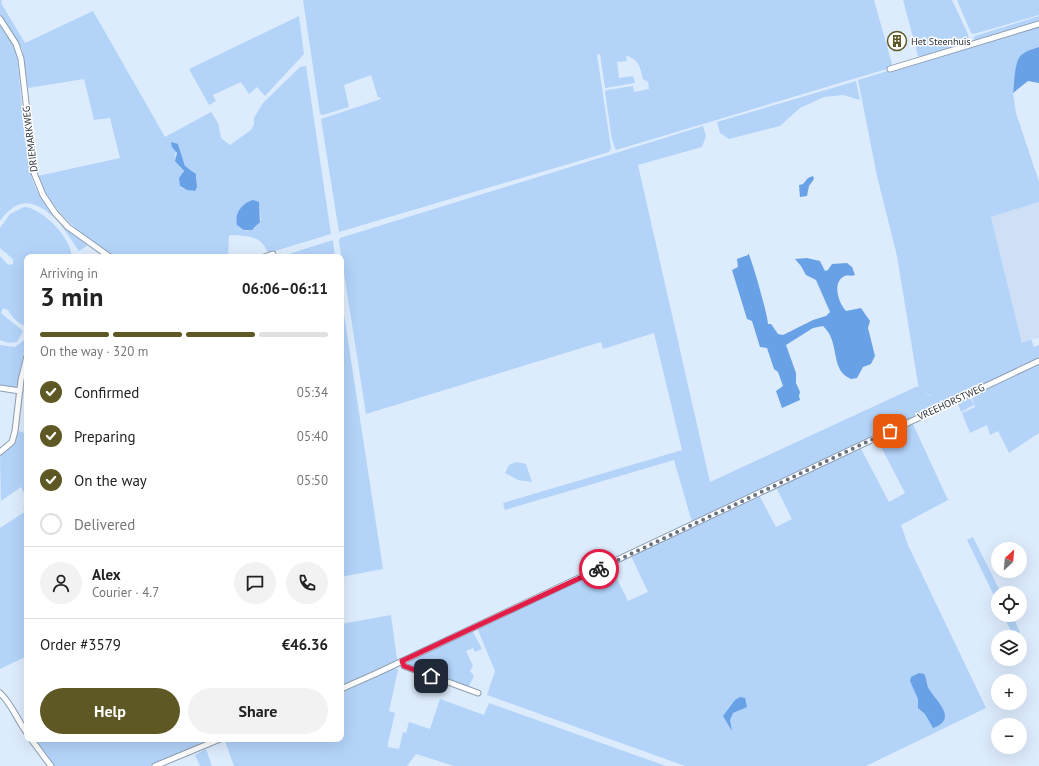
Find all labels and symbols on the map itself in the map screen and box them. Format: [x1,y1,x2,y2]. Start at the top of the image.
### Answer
building icon: Het Steenhuis [886,30,908,52]
place label: Het Steenhuis [911,35,971,48]
street label: DRIEMARKWEG [20,105,40,173]
street label: VREEHORSTWEG [915,381,987,424]
pin [873,414,907,448]
north arrow [991,542,1027,578]
courier [579,549,619,589]
pin [414,659,448,693]

